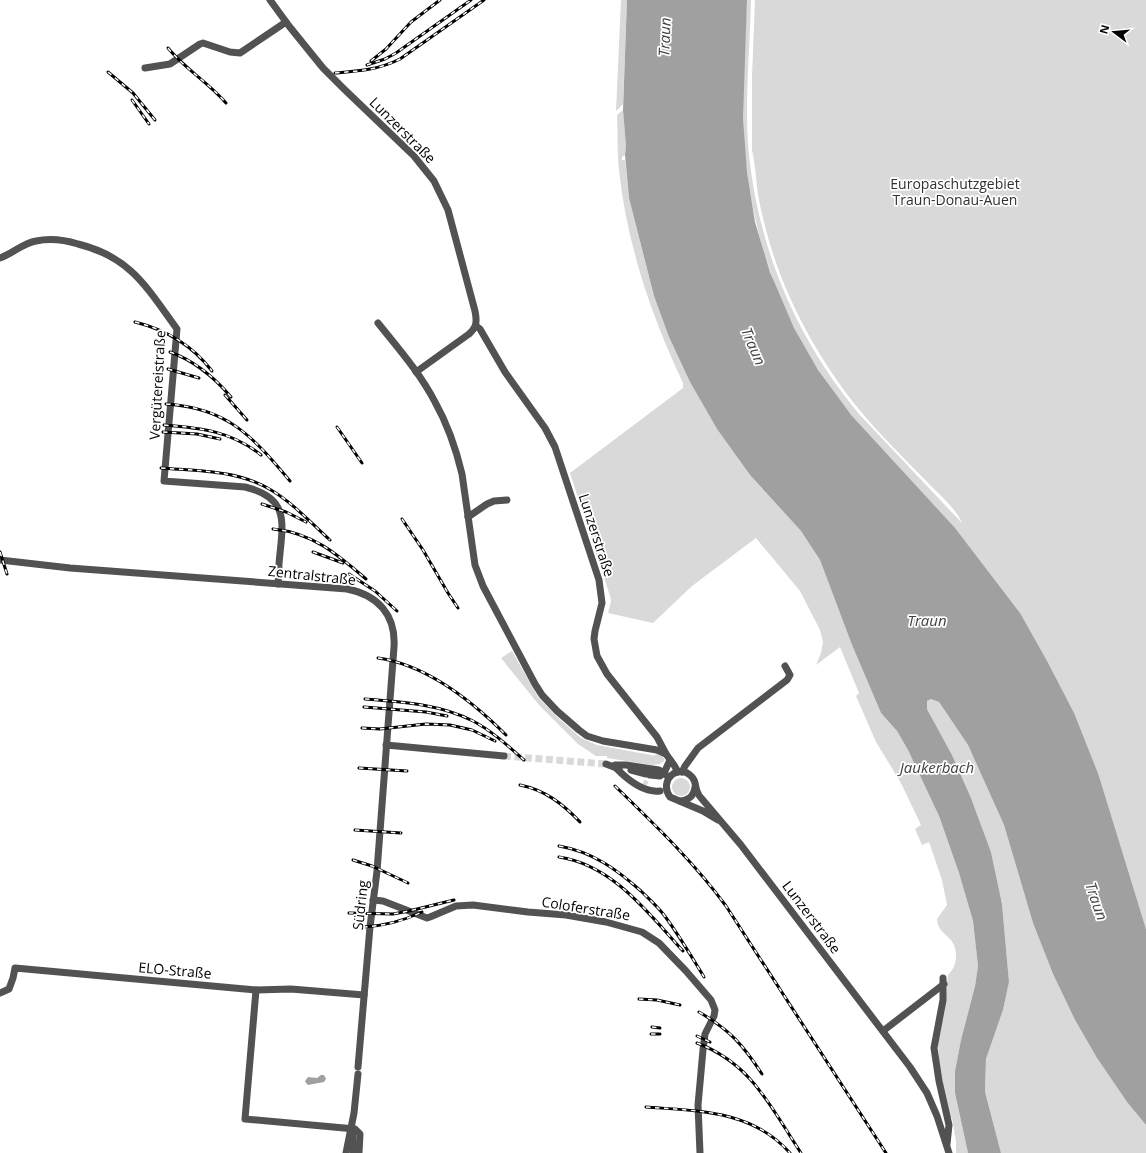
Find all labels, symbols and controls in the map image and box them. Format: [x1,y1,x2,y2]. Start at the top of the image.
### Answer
north arrow [1094,12,1134,52]
water label: Traun [653,17,675,57]
text: N [1095,23,1112,35]
street label: Lunzerstraße [366,93,440,167]
park label: Europaschutzgebiet Traun-Donau-Auen [890,174,1020,209]
water label: Traun [737,324,771,368]
street label: Vergütereistraße [145,330,169,440]
street label: Lunzerstraße [575,491,619,579]
street label: Zentralstraße [267,561,357,589]
water label: Traun [907,610,947,630]
water label: Jaukerbach [897,757,974,777]
street label: Lunzerstraße [778,877,846,957]
street label: Südring [348,879,372,931]
water label: Traun [1081,879,1113,923]
street label: Coloferstraße [540,892,632,924]
street label: ELO-Straße [138,957,212,983]

